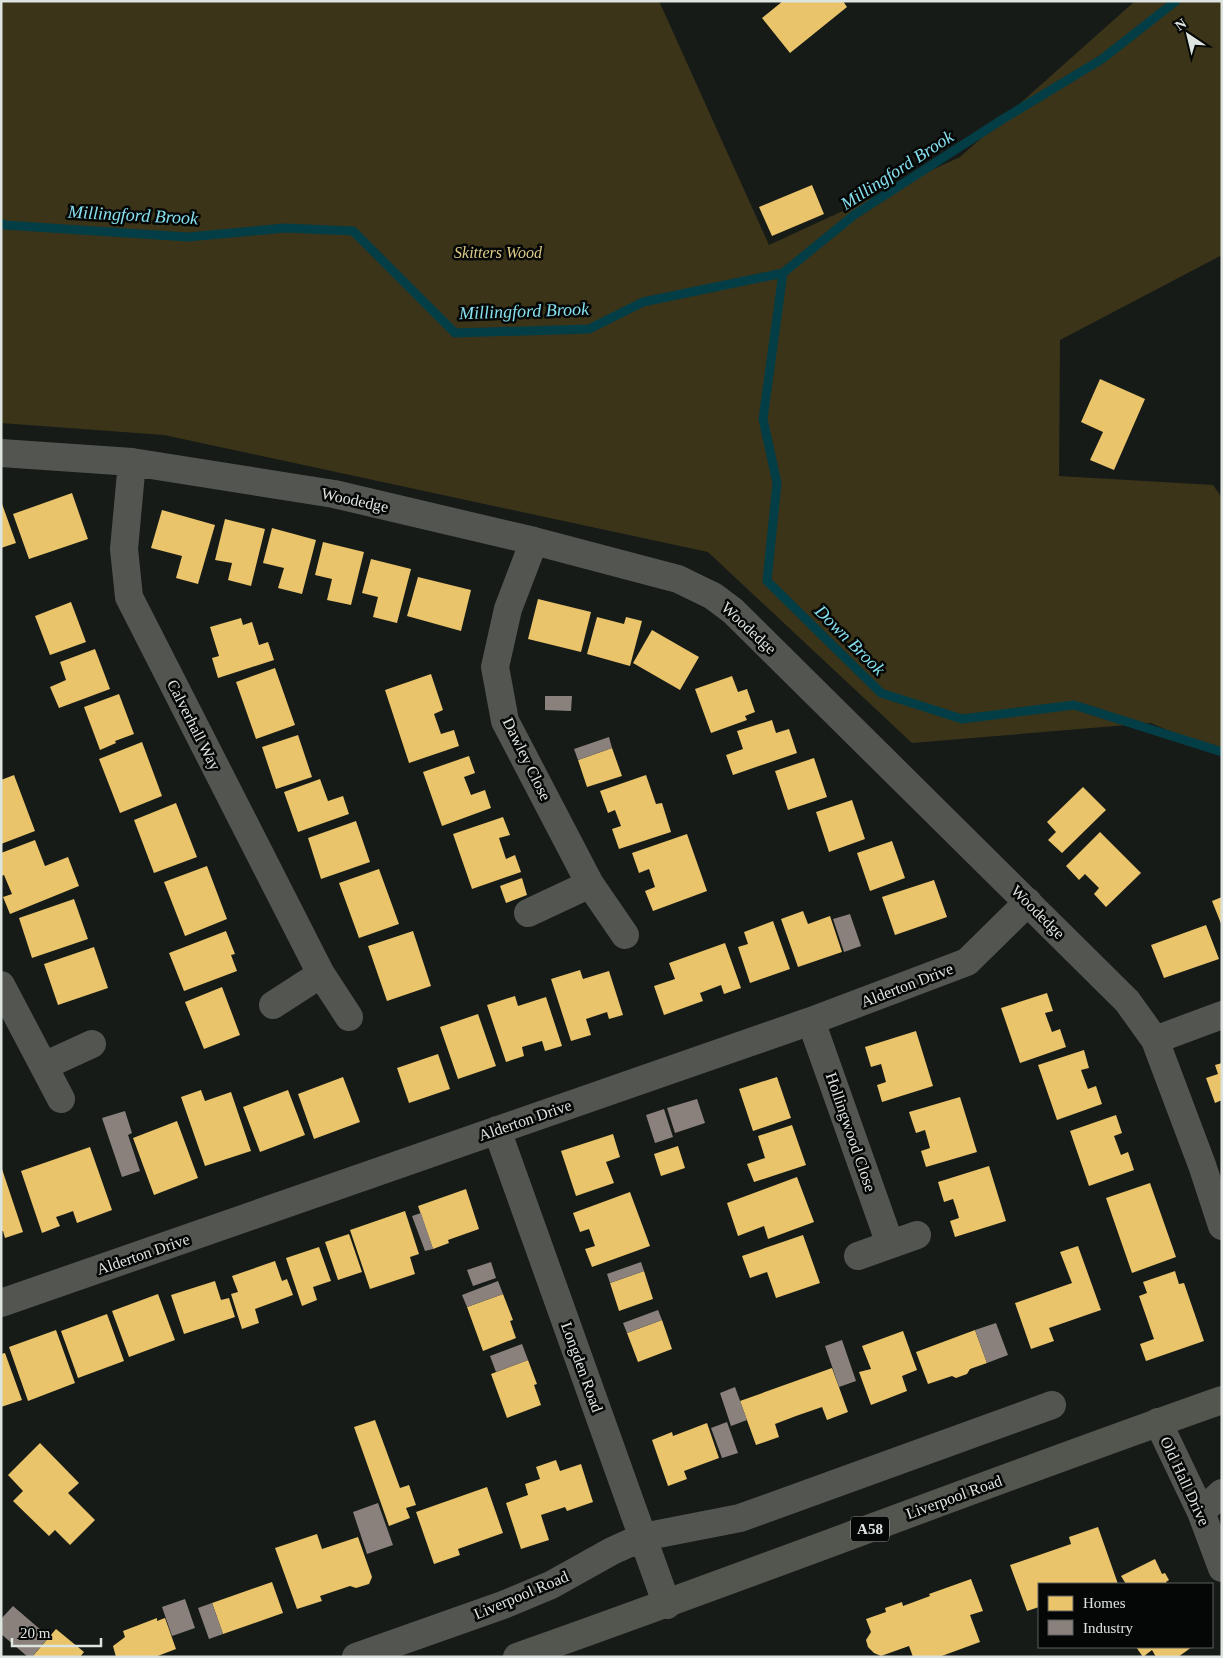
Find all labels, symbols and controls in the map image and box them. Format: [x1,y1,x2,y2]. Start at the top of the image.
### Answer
north arrow [1163,10,1213,60]
text: N [1172,16,1189,34]
water label: Millingford Brook [836,126,958,214]
water label: Millingford Brook [66,202,200,228]
park label: Skitters Wood [454,244,543,261]
water label: Millingford Brook [458,299,590,323]
street label: Woodedge [320,485,390,516]
street label: Woodedge [718,599,780,658]
water label: Down Brook [810,600,890,680]
street label: Calverhall Way [163,677,224,774]
street label: Dawley Close [499,715,554,804]
street label: Woodedge [1007,882,1068,943]
street label: Alderton Drive [859,960,955,1010]
street label: Hollingwood Close [822,1070,879,1194]
street label: Alderton Drive [476,1096,574,1144]
street label: Alderton Drive [94,1230,192,1278]
street label: Longden Road [557,1320,606,1415]
street label: Old Hall Drive [1157,1434,1213,1528]
street label: Liverpool Road [904,1472,1005,1523]
road number: A58 [851,1516,889,1542]
street label: Liverpool Road [471,1567,571,1623]
legend [1038,1583,1213,1648]
text: Homes [1083,1595,1126,1611]
scale bar [12,1616,101,1648]
text: Industry [1083,1620,1133,1636]
text: 20 m [20,1625,51,1641]

